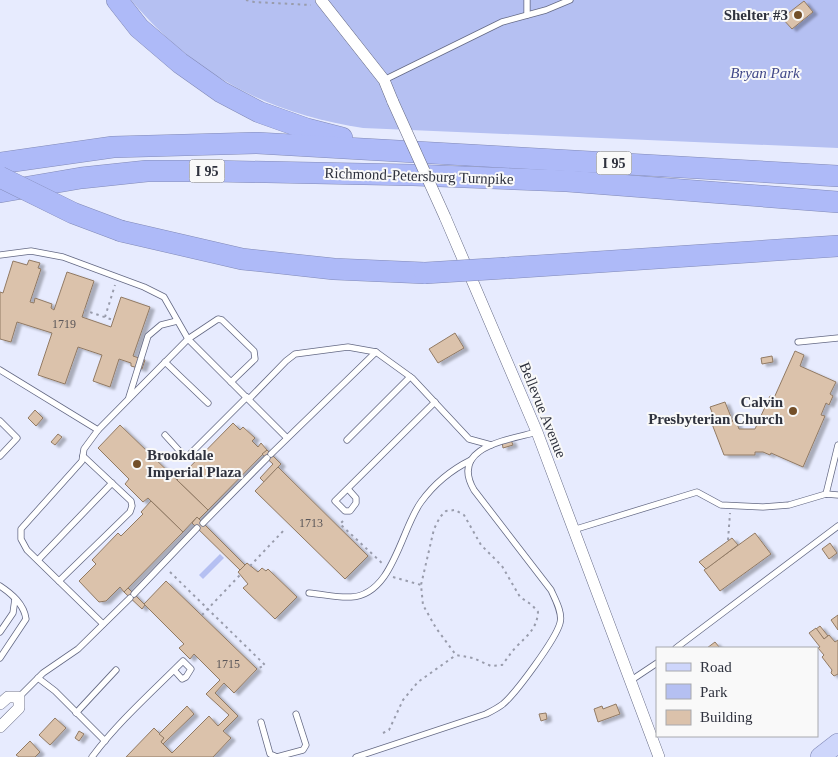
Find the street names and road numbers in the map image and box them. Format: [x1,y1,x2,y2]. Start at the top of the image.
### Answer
road number: I 95 [596,152,632,174]
road number: I 95 [190,160,224,182]
street label: Richmond-Petersburg Turnpike [324,165,514,187]
street label: Bellevue Avenue [517,360,570,460]

